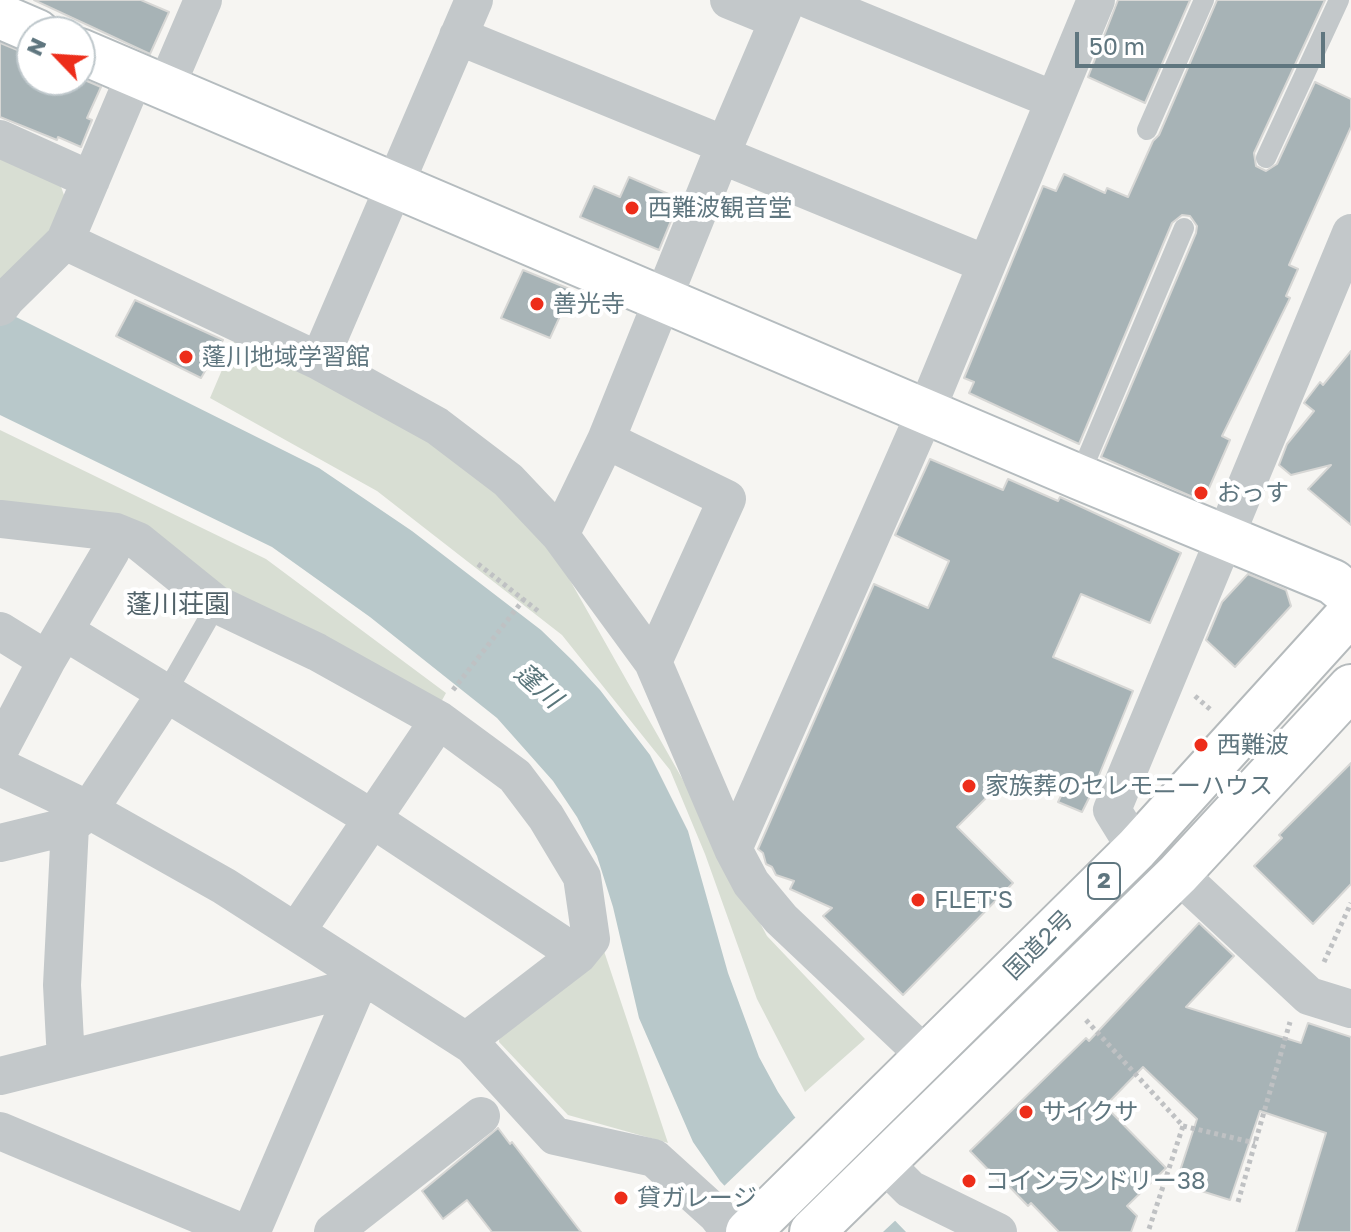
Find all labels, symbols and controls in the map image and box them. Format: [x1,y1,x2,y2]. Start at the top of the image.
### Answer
north arrow [16,16,96,96]
scale bar [1079,16,1329,66]
text: 50 m [1089,31,1145,60]
text: N [20,33,51,60]
place label: 西難波観音堂 [648,194,792,222]
marker: 西難波観音堂 [623,199,641,217]
place label: 善光寺 [553,290,625,318]
marker: 善光寺 [528,295,546,313]
place label: 蓬川地域学習館 [202,343,370,371]
marker: 蓬川地域学習館 [177,348,195,366]
place label: おっす [1217,479,1289,507]
marker: おっす [1192,484,1210,502]
district label: 蓬川荘園 [126,589,230,621]
water label: 蓬川 [508,657,568,715]
place label: 西難波 [1217,731,1289,759]
marker: 西難波 [1192,736,1210,754]
place label: 家族葬のセレモニーハウス [985,772,1273,800]
marker: 家族葬のセレモニーハウス [960,777,978,795]
road number: 2 [1088,863,1120,899]
place label: FLET'S [934,886,1013,914]
marker: FLET'S [909,891,927,909]
street label: 国道2号 [998,904,1080,986]
place label: サイクサ [1042,1098,1138,1126]
marker: サイクサ [1017,1103,1035,1121]
place label: コインランドリー38 [985,1167,1206,1195]
marker: コインランドリー38 [960,1172,978,1190]
place label: 貸ガレージ [637,1184,757,1212]
marker: 貸ガレージ [612,1189,630,1207]

